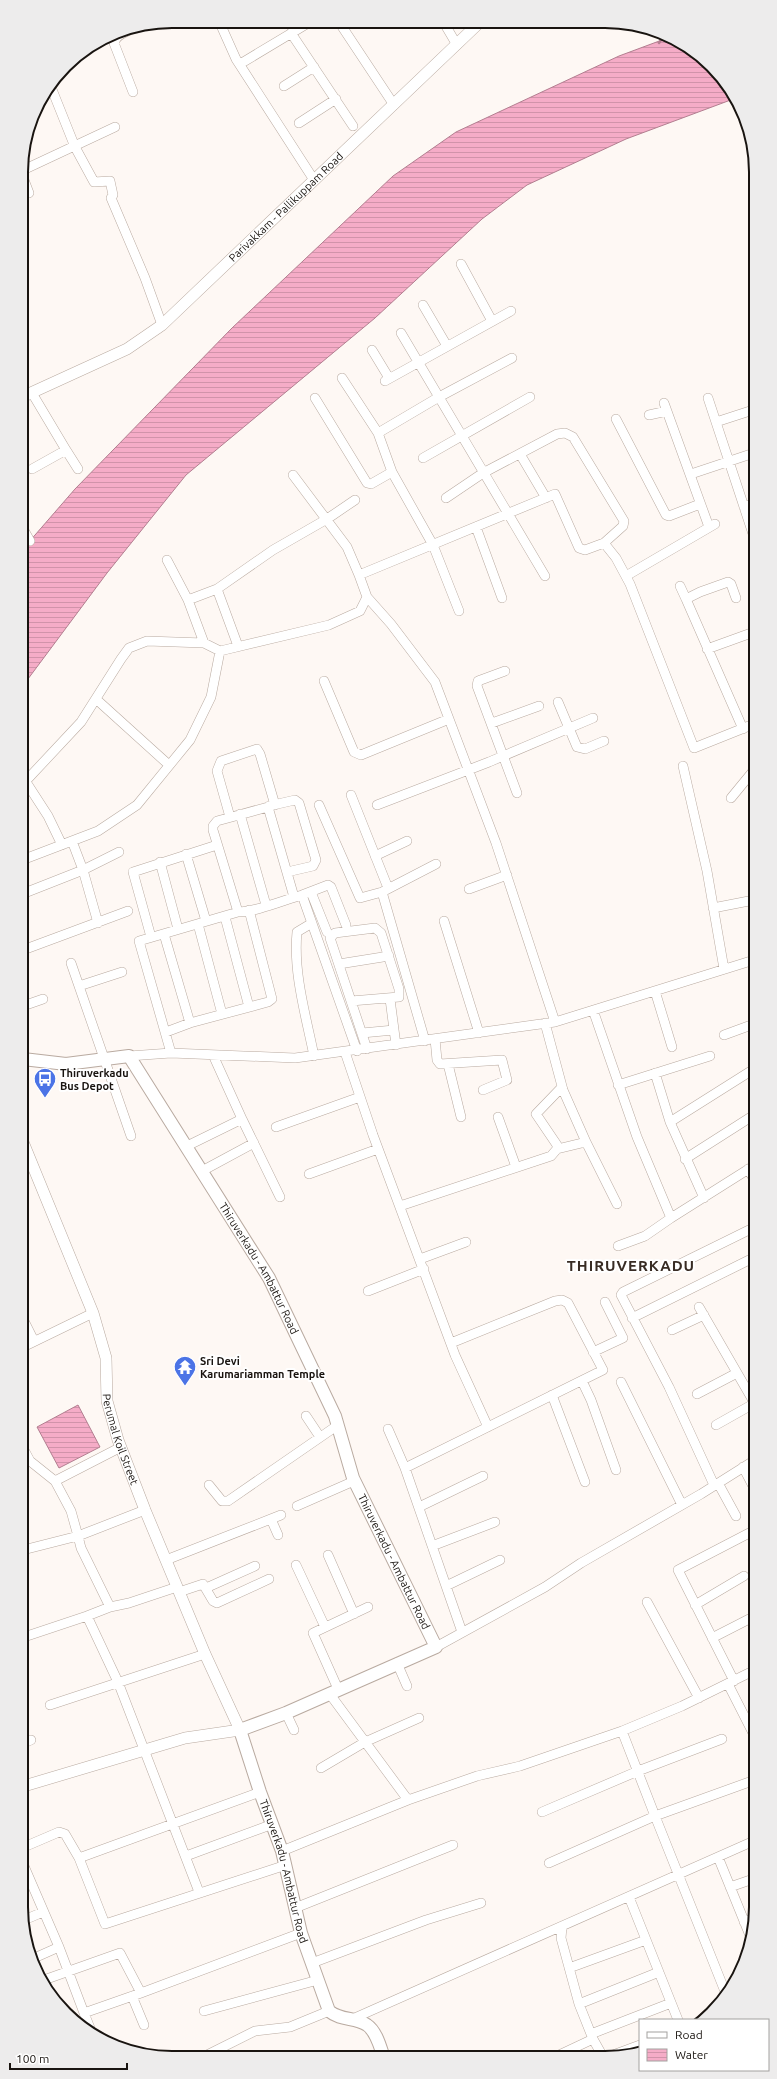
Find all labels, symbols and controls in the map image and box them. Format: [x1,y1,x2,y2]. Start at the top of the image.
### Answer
street label: Parivakkam - Pallikuppam Road [226,150,345,264]
bus stop icon: Thiruverkadu Bus Depot [32,1066,58,1099]
place label: Thiruverkadu Bus Depot [60,1067,129,1092]
street label: Thiruverkadu - Ambattur Road [217,1201,301,1336]
district label: THIRUVERKADU [567,1257,695,1274]
temple icon: Sri Devi Karumariamman Temple [172,1354,198,1387]
place label: Sri Devi Karumariamman Temple [200,1355,325,1380]
street label: Perumal Koil Street [101,1394,141,1487]
street label: Thiruverkadu - Ambattur Road [356,1492,432,1631]
street label: Thiruverkadu - Ambattur Road [257,1798,310,1945]
legend [639,2019,769,2071]
text: Road [675,2028,703,2041]
scale bar [10,2045,127,2071]
text: Water [675,2048,708,2061]
text: 100 m [16,2052,49,2065]

